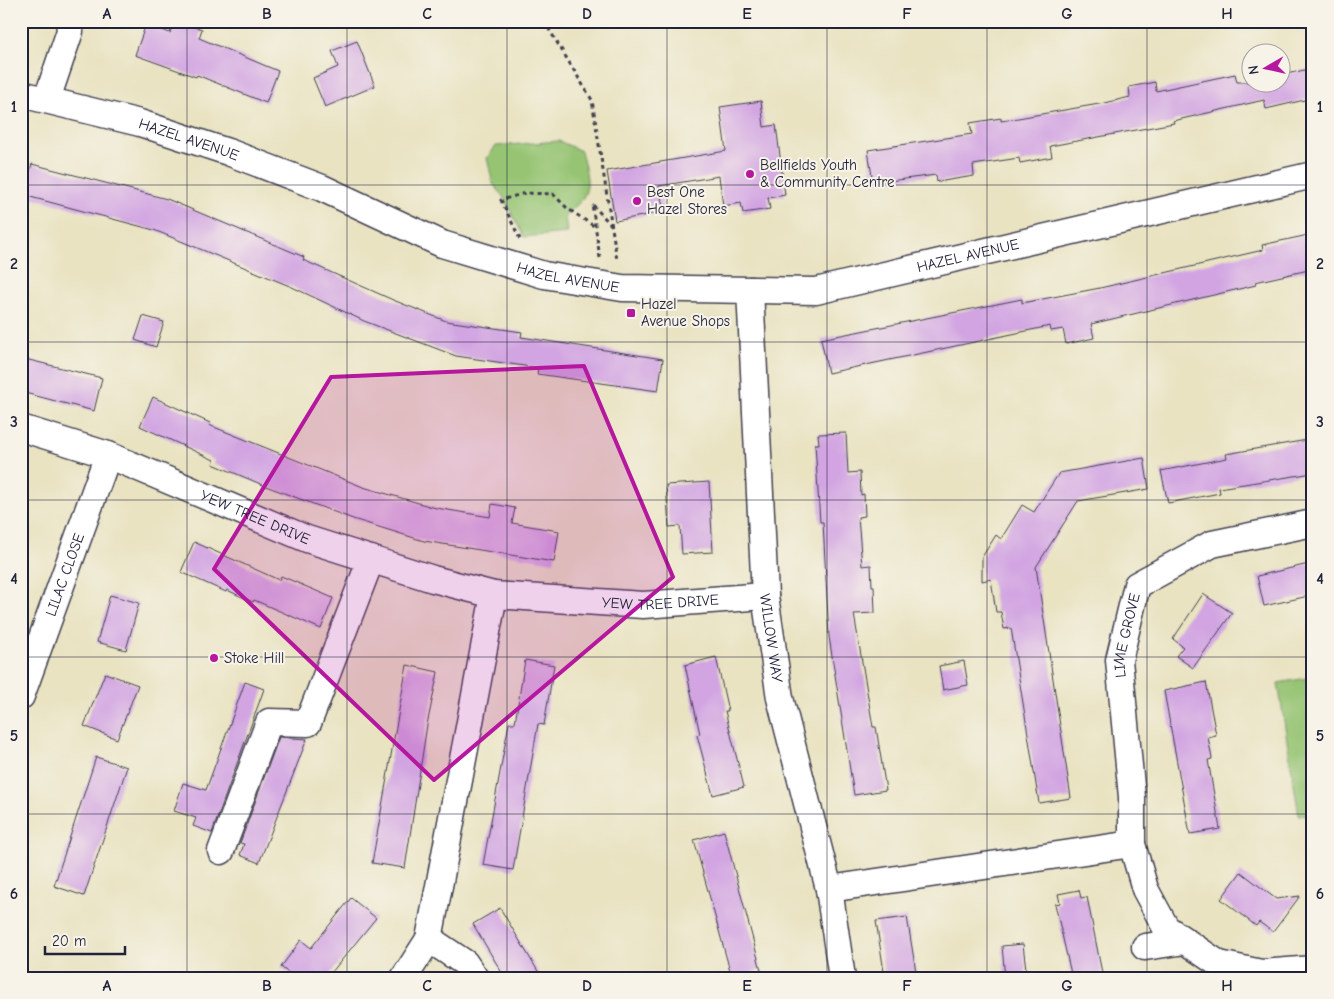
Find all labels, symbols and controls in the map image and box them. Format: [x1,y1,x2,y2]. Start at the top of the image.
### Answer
text: A [103,5,112,23]
text: B [262,5,272,23]
text: C [422,5,432,23]
text: D [582,5,592,23]
text: E [742,5,752,23]
text: F [902,5,912,23]
text: G [1061,5,1073,23]
text: H [1221,5,1233,23]
north arrow [1242,42,1292,92]
text: N [1245,64,1263,76]
text: 1 [11,98,17,116]
text: 1 [1317,98,1323,116]
street label: HAZEL AVENUE [137,114,242,164]
place label: Bellfields Youth & Community Centre [760,156,895,191]
marker: Bellfields Youth & Community Centre [744,168,756,180]
place label: Best One Hazel Stores [647,183,727,218]
marker: Best One Hazel Stores [631,195,643,207]
street label: HAZEL AVENUE [915,235,1021,276]
text: 2 [10,255,18,273]
text: 2 [1316,255,1324,273]
street label: HAZEL AVENUE [515,258,621,296]
place label: Hazel Avenue Shops [641,295,730,330]
marker: Hazel Avenue Shops [625,307,637,319]
text: 3 [10,413,18,431]
text: 3 [1316,413,1324,431]
street label: YEW TREE DRIVE [198,486,313,548]
street label: LILAC CLOSE [42,531,88,619]
text: 4 [10,570,18,588]
text: 4 [1316,570,1324,588]
street label: YEW TREE DRIVE [601,590,719,614]
street label: LIME GROVE [1109,591,1144,678]
street label: WILLOW WAY [756,592,787,684]
place label: Stoke Hill [224,649,284,667]
marker: Stoke Hill [208,652,220,664]
text: 5 [10,727,18,745]
text: 5 [1316,727,1324,745]
text: 6 [10,885,18,903]
text: 6 [1316,885,1324,903]
scale bar [45,924,125,956]
text: 20 m [52,932,86,950]
text: A [103,977,112,995]
text: B [262,977,272,995]
text: C [422,977,432,995]
text: D [582,977,592,995]
text: E [742,977,752,995]
text: F [902,977,912,995]
text: G [1061,977,1073,995]
text: H [1221,977,1233,995]

